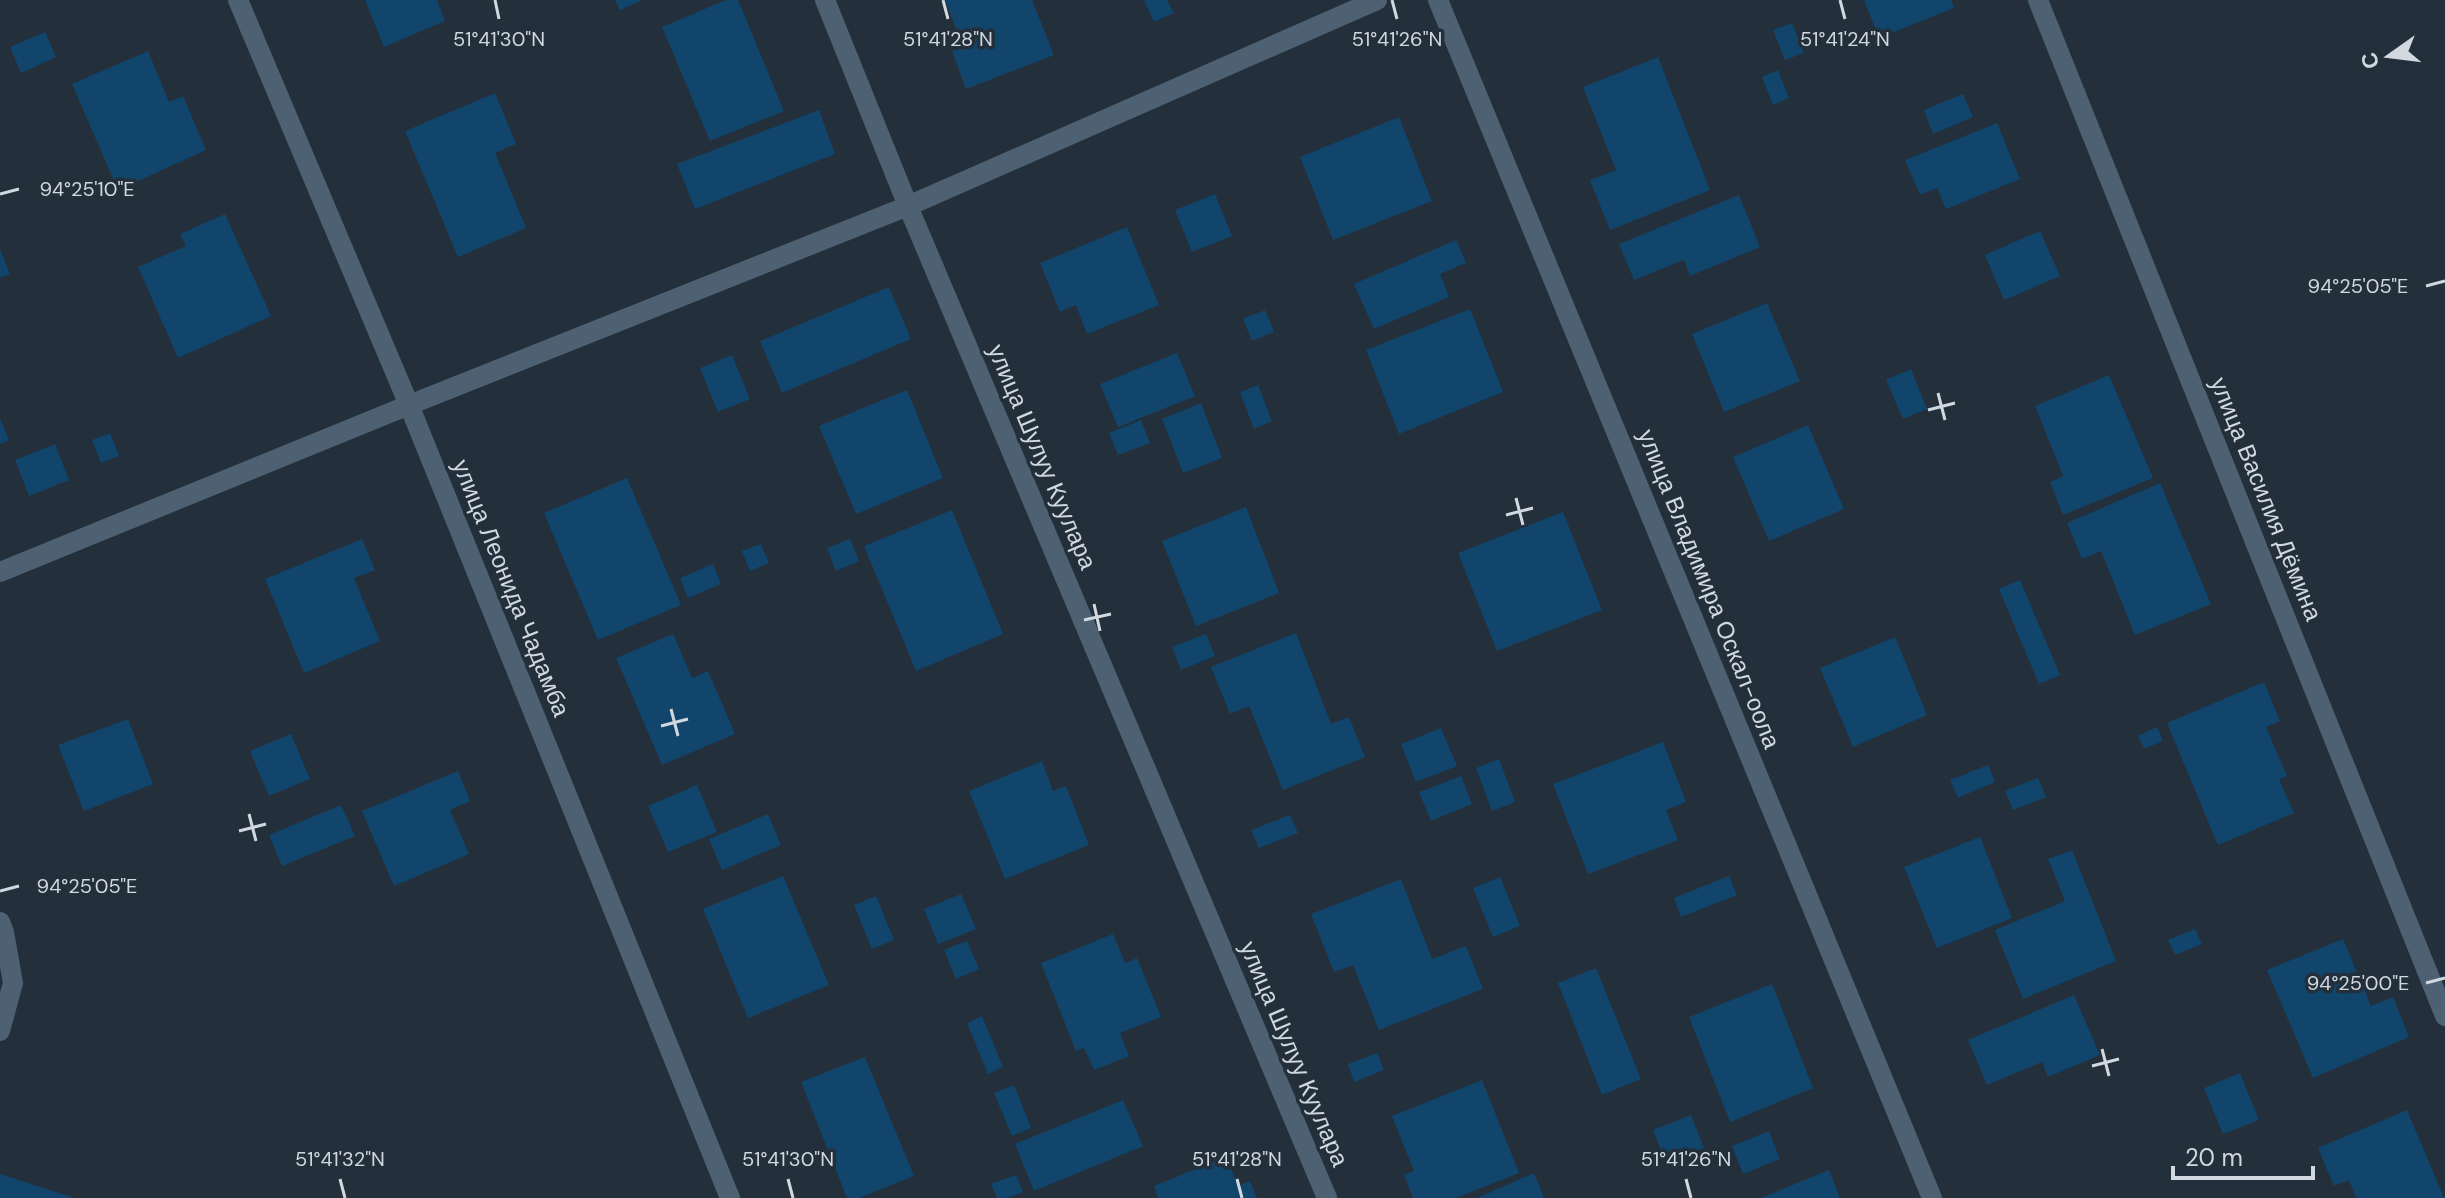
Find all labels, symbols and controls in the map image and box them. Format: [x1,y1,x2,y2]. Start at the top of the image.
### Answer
north arrow [2349,16,2429,96]
text: 51°41'30"N [453,26,545,52]
text: 51°41'28"N [903,26,993,52]
text: 51°41'26"N [1352,26,1442,52]
text: 51°41'24"N [1800,26,1890,52]
text: С [2354,49,2386,72]
text: 94°25'10"E [39,176,135,202]
text: 94°25'05"E [2308,273,2408,299]
street label: улица Шулуу Куулара [981,339,1104,575]
street label: улица Василия Дёмина [2203,372,2330,626]
street label: улица Владимира Оскал-оола [1631,425,1788,754]
street label: улица Леонида Чадамба [446,455,578,722]
text: 94°25'05"E [37,873,137,899]
street label: улица Шулуу Куулара [1233,936,1356,1172]
text: 94°25'00"E [2307,970,2409,996]
scale bar [2173,1130,2313,1180]
text: 20 m [2185,1142,2243,1173]
text: 51°41'32"N [295,1146,385,1172]
text: 51°41'30"N [742,1146,834,1172]
text: 51°41'28"N [1192,1146,1282,1172]
text: 51°41'26"N [1641,1146,1731,1172]

